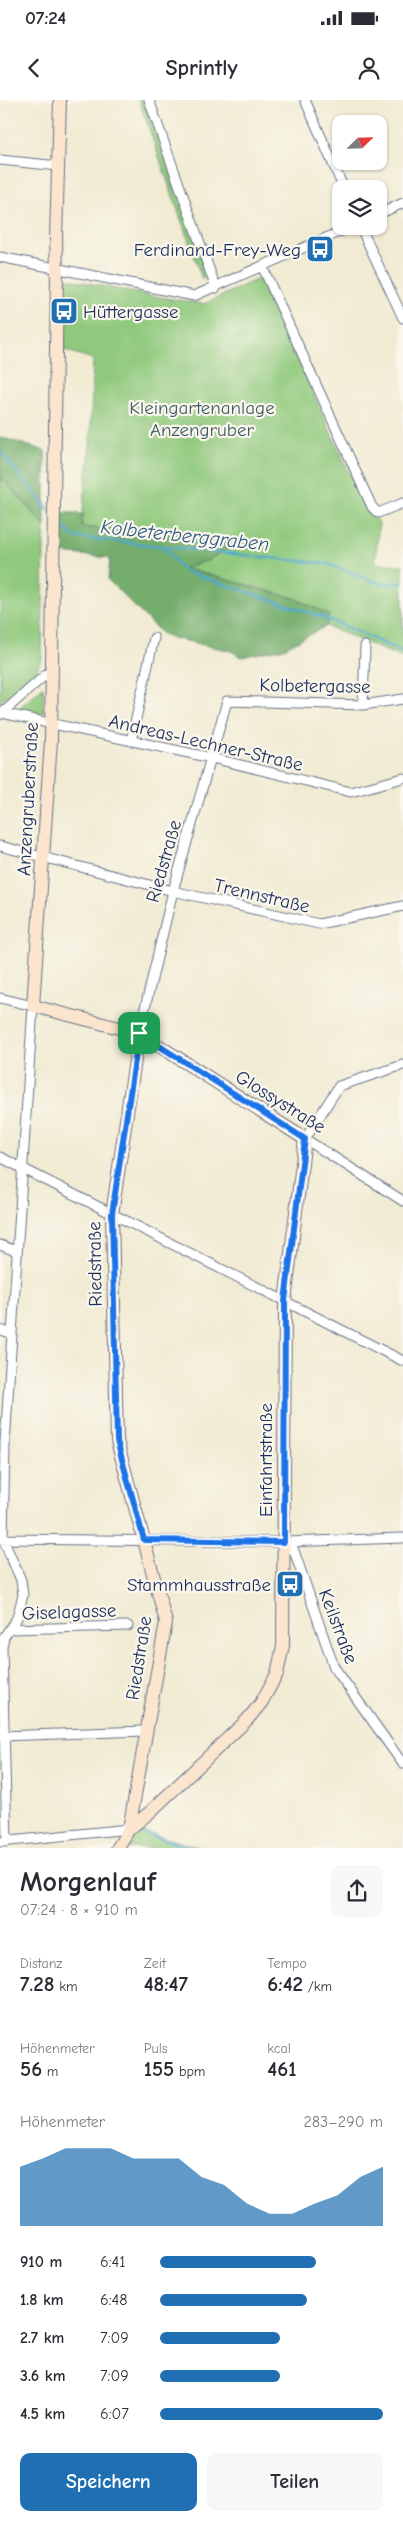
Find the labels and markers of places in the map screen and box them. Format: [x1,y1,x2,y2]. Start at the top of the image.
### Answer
bus stop icon: Ferdinand-Frey-Weg [305,234,335,264]
place label: Ferdinand-Frey-Weg [134,239,301,261]
bus stop icon: Hüttergasse [49,296,79,326]
place label: Hüttergasse [83,301,178,323]
pin [118,1012,160,1054]
bus stop icon: Stammhausstraße [275,1569,305,1599]
place label: Stammhausstraße [127,1574,271,1596]

